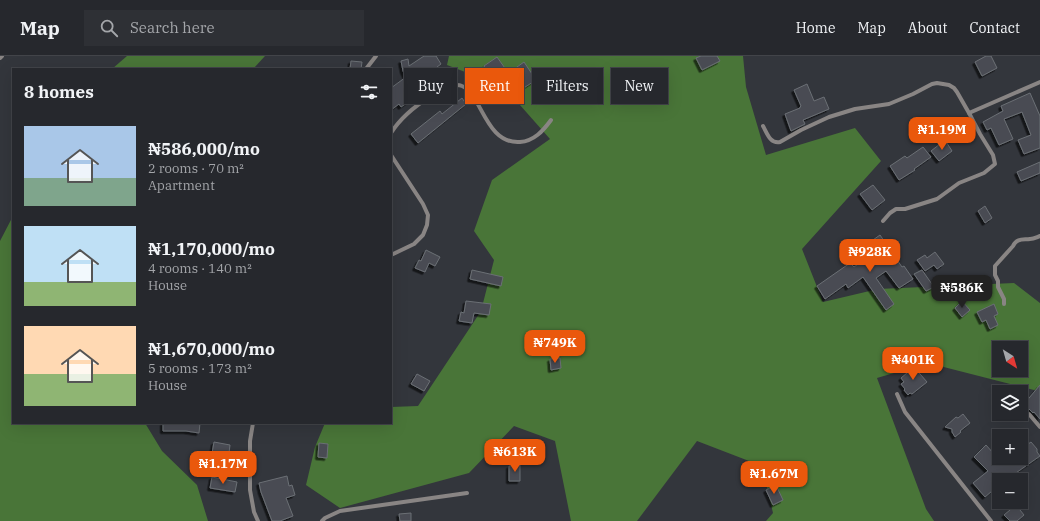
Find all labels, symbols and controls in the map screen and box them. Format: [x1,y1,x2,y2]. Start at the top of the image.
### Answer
search box [84,10,364,46]
text: Map [20,16,60,40]
icon: search [98,17,120,39]
text: Search here [130,18,214,37]
text: Home [796,19,835,37]
text: Map [857,19,886,37]
text: About [908,19,947,37]
text: Contact [969,19,1020,37]
chip: Buy [404,68,457,104]
chip: Rent [465,68,524,104]
chip: Filters [532,68,603,104]
chip: New [611,68,668,104]
text: 8 homes [24,81,94,103]
icon: filters [358,81,380,103]
pin: ₦1.19M [909,117,975,151]
text: ₦1.19M [918,121,966,138]
text: ₦586,000/mo [148,138,260,160]
icon: home [56,142,104,190]
text: 2 rooms · 70 m² [148,160,244,177]
text: Apartment [148,177,215,194]
text: ₦1,170,000/mo [148,238,275,260]
pin: ₦928K [842,239,898,273]
icon: home [56,242,104,290]
text: ₦928K [848,243,892,260]
text: 4 rooms · 140 m² [148,260,252,277]
pin: ₦586K [934,275,990,309]
text: House [148,277,187,294]
text: ₦586K [940,279,984,296]
pin: ₦749K [527,330,583,364]
text: ₦749K [533,334,577,351]
text: ₦1,670,000/mo [148,338,275,360]
north arrow [992,341,1028,377]
map controls [992,341,1028,509]
icon: home [56,342,104,390]
pin: ₦401K [885,347,941,381]
text: ₦401K [891,351,935,368]
text: 5 rooms · 173 m² [148,360,252,377]
text: House [148,377,187,394]
button: layers [992,385,1028,421]
button: + [992,429,1028,465]
pin: ₦613K [487,439,543,473]
text: ₦613K [493,443,537,460]
pin: ₦1.17M [190,451,256,485]
text: ₦1.17M [199,455,247,472]
pin: ₦1.67M [741,461,807,495]
text: ₦1.67M [750,465,798,482]
button: − [992,473,1028,509]

